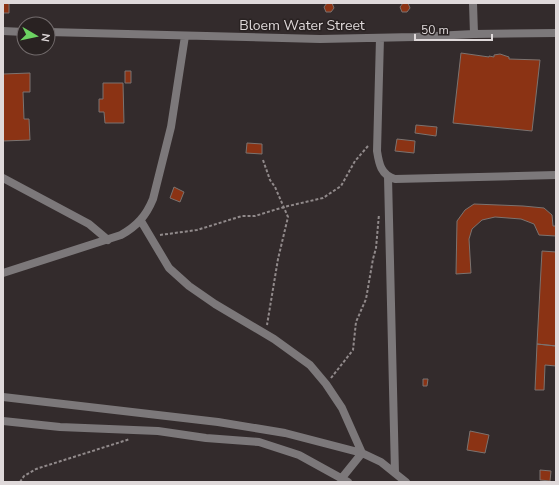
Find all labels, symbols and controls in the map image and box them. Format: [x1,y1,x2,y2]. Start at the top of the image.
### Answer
north arrow [16,16,56,56]
street label: Bloem Water Street [239,16,365,35]
scale bar [415,16,492,42]
text: 50 m [421,22,449,38]
text: N [37,32,53,43]

